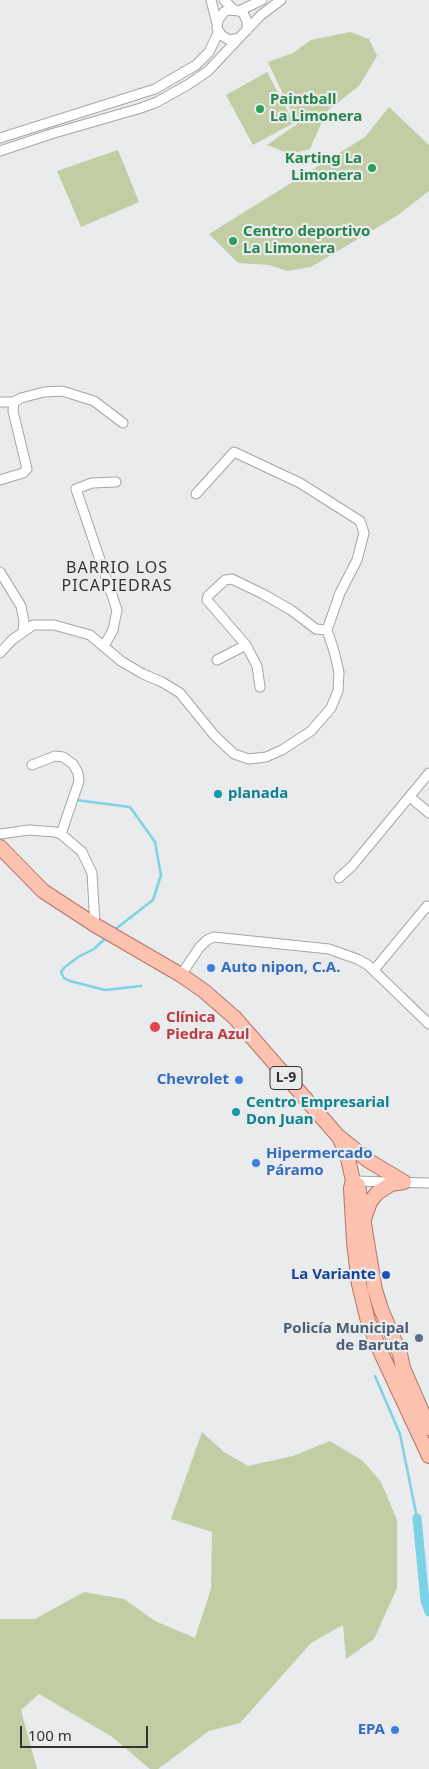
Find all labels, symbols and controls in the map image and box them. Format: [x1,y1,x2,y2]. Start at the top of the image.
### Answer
place label: Paintball La Limonera [270,91,362,126]
marker: Paintball La Limonera [254,103,266,115]
place label: Karting La Limonera [285,150,362,185]
marker: Karting La Limonera [366,162,378,174]
place label: Centro deportivo La Limonera [243,223,370,258]
marker: Centro deportivo La Limonera [227,235,239,247]
district label: BARRIO LOS PICAPIEDRAS [60,558,174,596]
place label: planada [228,785,288,803]
marker: planada [212,788,224,800]
place label: Auto nipon, C.A. [221,959,340,977]
marker: Auto nipon, C.A. [205,962,217,974]
place label: Clínica Piedra Azul [166,1009,250,1044]
marker: Clínica Piedra Azul [148,1020,162,1034]
road number: L-9 [270,1066,302,1090]
place label: Chevrolet [157,1071,229,1089]
marker: Chevrolet [233,1074,245,1086]
place label: Centro Empresarial Don Juan [246,1094,390,1129]
marker: Centro Empresarial Don Juan [230,1106,242,1118]
place label: Hipermercado Páramo [266,1145,373,1180]
marker: Hipermercado Páramo [250,1157,262,1169]
place label: La Variante [291,1266,376,1284]
marker: La Variante [380,1269,392,1281]
place label: Policía Municipal de Baruta [283,1320,409,1355]
marker: Policía Municipal de Baruta [413,1332,425,1344]
scale bar [22,1716,150,1748]
place label: EPA [358,1721,385,1739]
marker: EPA [389,1724,401,1736]
text: 100 m [28,1725,72,1745]

